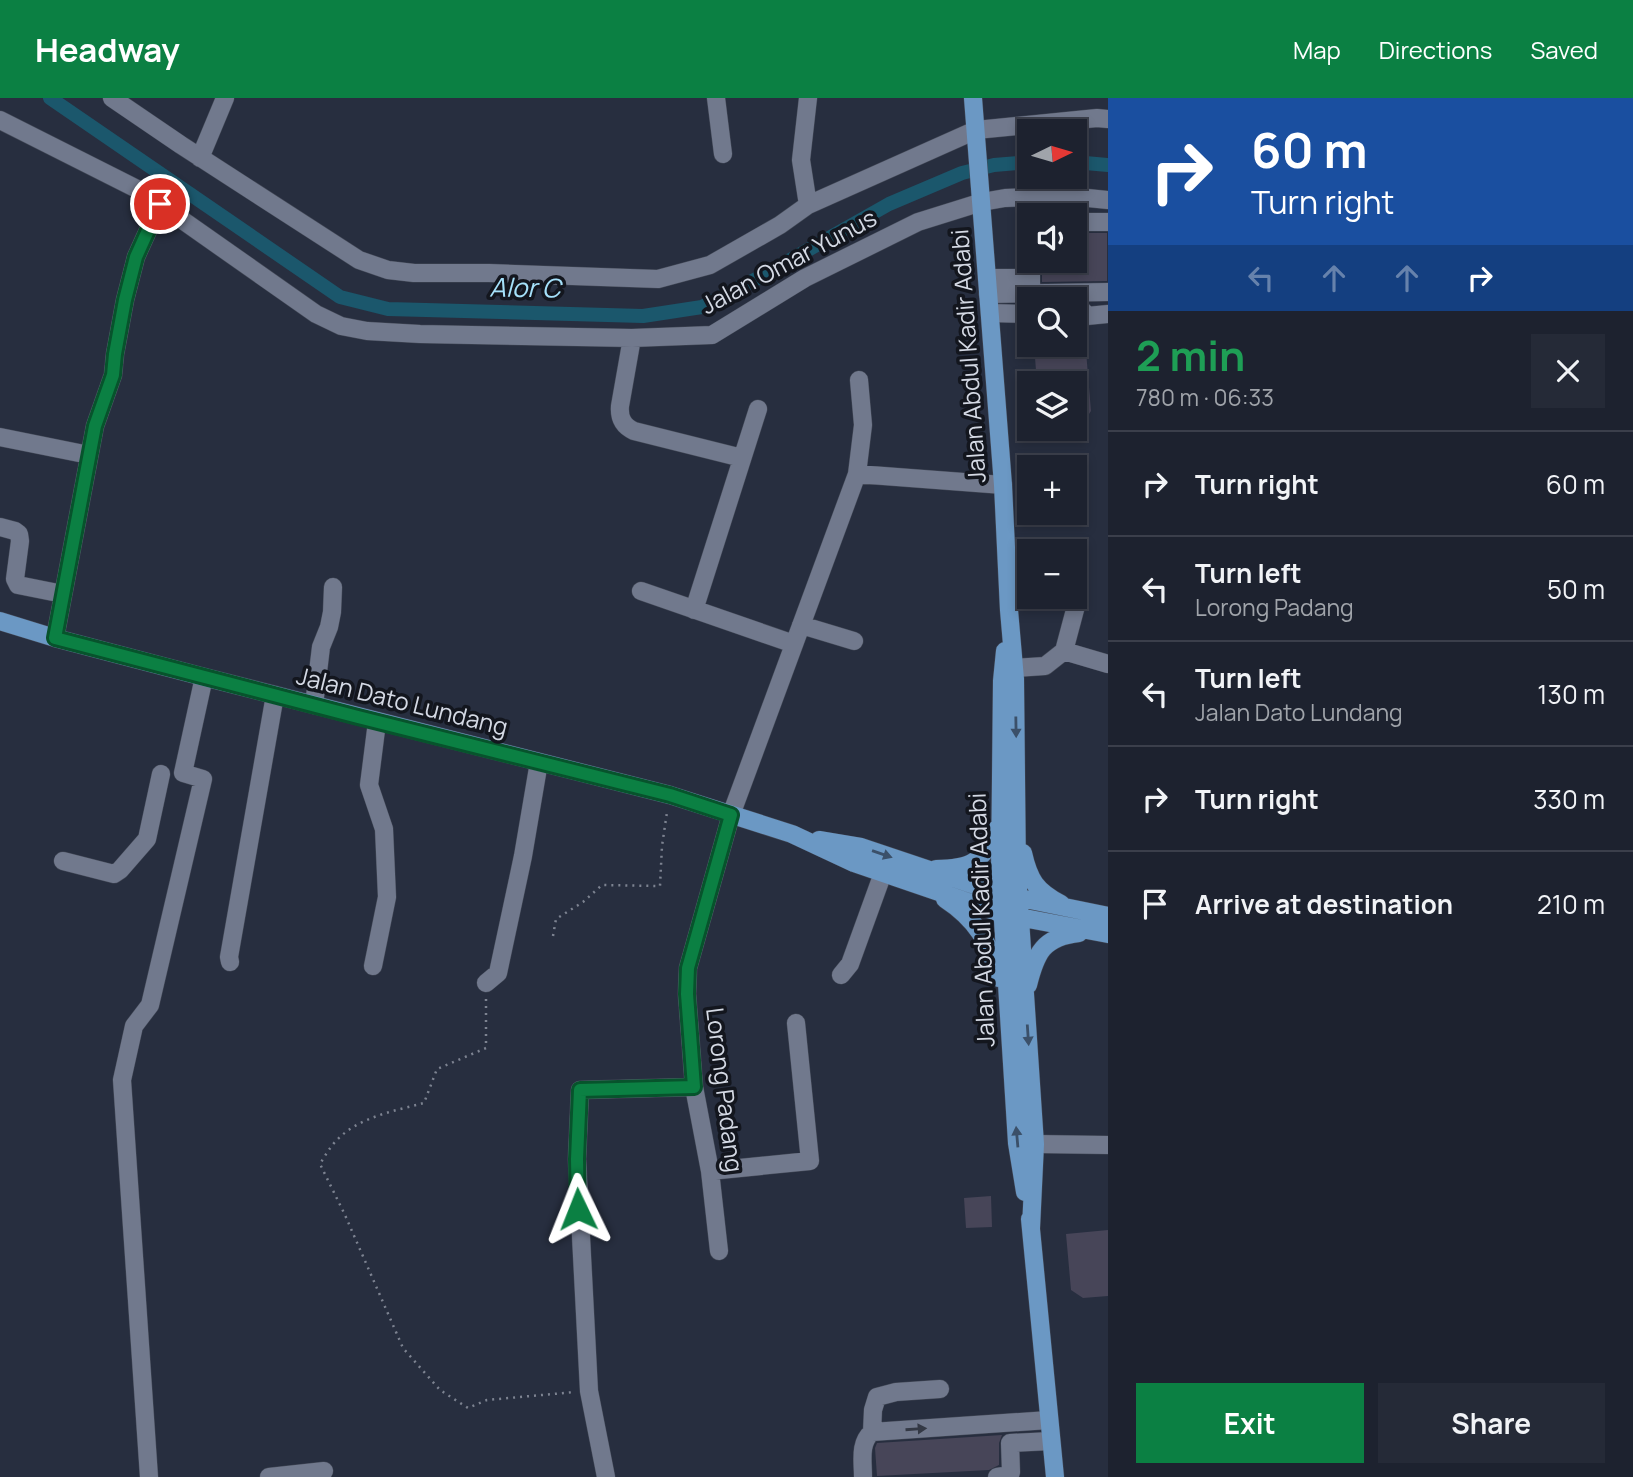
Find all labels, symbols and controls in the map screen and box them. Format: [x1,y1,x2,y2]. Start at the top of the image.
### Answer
text: Headway [35,27,180,72]
text: Map [1293,33,1341,66]
text: Directions [1379,33,1492,66]
text: Saved [1530,33,1598,66]
text: 60 m [1251,116,1368,183]
north arrow [1017,119,1087,189]
map controls [1017,119,1087,609]
icon: right [1136,126,1227,217]
pin [130,174,190,234]
text: Turn right [1251,180,1394,224]
icon: arrive [141,185,179,223]
street label: Jalan Omar Yunus [695,200,882,321]
button: sound [1017,203,1087,273]
street label: Jalan Abdul Kadir Adabi [942,228,993,484]
icon: left [1242,259,1280,297]
icon: ahead [1315,259,1353,297]
icon: ahead [1388,259,1426,297]
icon: right [1461,259,1499,297]
water label: Alor C [489,268,563,306]
button: search [1017,287,1087,357]
text: 2 min [1136,326,1245,384]
button: close [1531,334,1605,408]
button: layers [1017,371,1087,441]
text: 780 m · 06:33 [1136,381,1274,413]
button: + [1017,455,1087,525]
icon: right [1136,465,1174,503]
text: Turn right [1195,466,1319,502]
text: 60 m [1546,466,1605,502]
button: − [1017,539,1087,609]
text: Turn left [1195,555,1302,591]
icon: left [1136,570,1174,608]
text: 50 m [1547,571,1605,607]
text: Lorong Padang [1195,591,1354,623]
street label: Jalan Dato Lundang [293,658,512,743]
text: Turn left [1195,660,1302,696]
icon: left [1136,675,1174,713]
text: 130 m [1537,676,1605,712]
text: Jalan Dato Lundang [1195,696,1403,728]
one-way arrow [1010,716,1022,738]
icon: right [1136,780,1174,818]
text: Turn right [1195,781,1319,817]
text: 330 m [1533,781,1605,817]
street label: Jalan Abdul Kadir Adabi [960,792,1001,1048]
one-way arrow [872,850,893,860]
icon: arrive [1136,885,1174,923]
text: Arrive at destination [1195,886,1453,922]
text: 210 m [1537,886,1605,922]
street label: Lorong Padang [699,1006,752,1174]
one-way arrow [1022,1024,1033,1046]
one-way arrow [1011,1125,1022,1147]
position arrow [541,1172,615,1246]
button: Exit [1136,1383,1364,1463]
button: Share [1378,1383,1605,1463]
one-way arrow [906,1423,928,1434]

